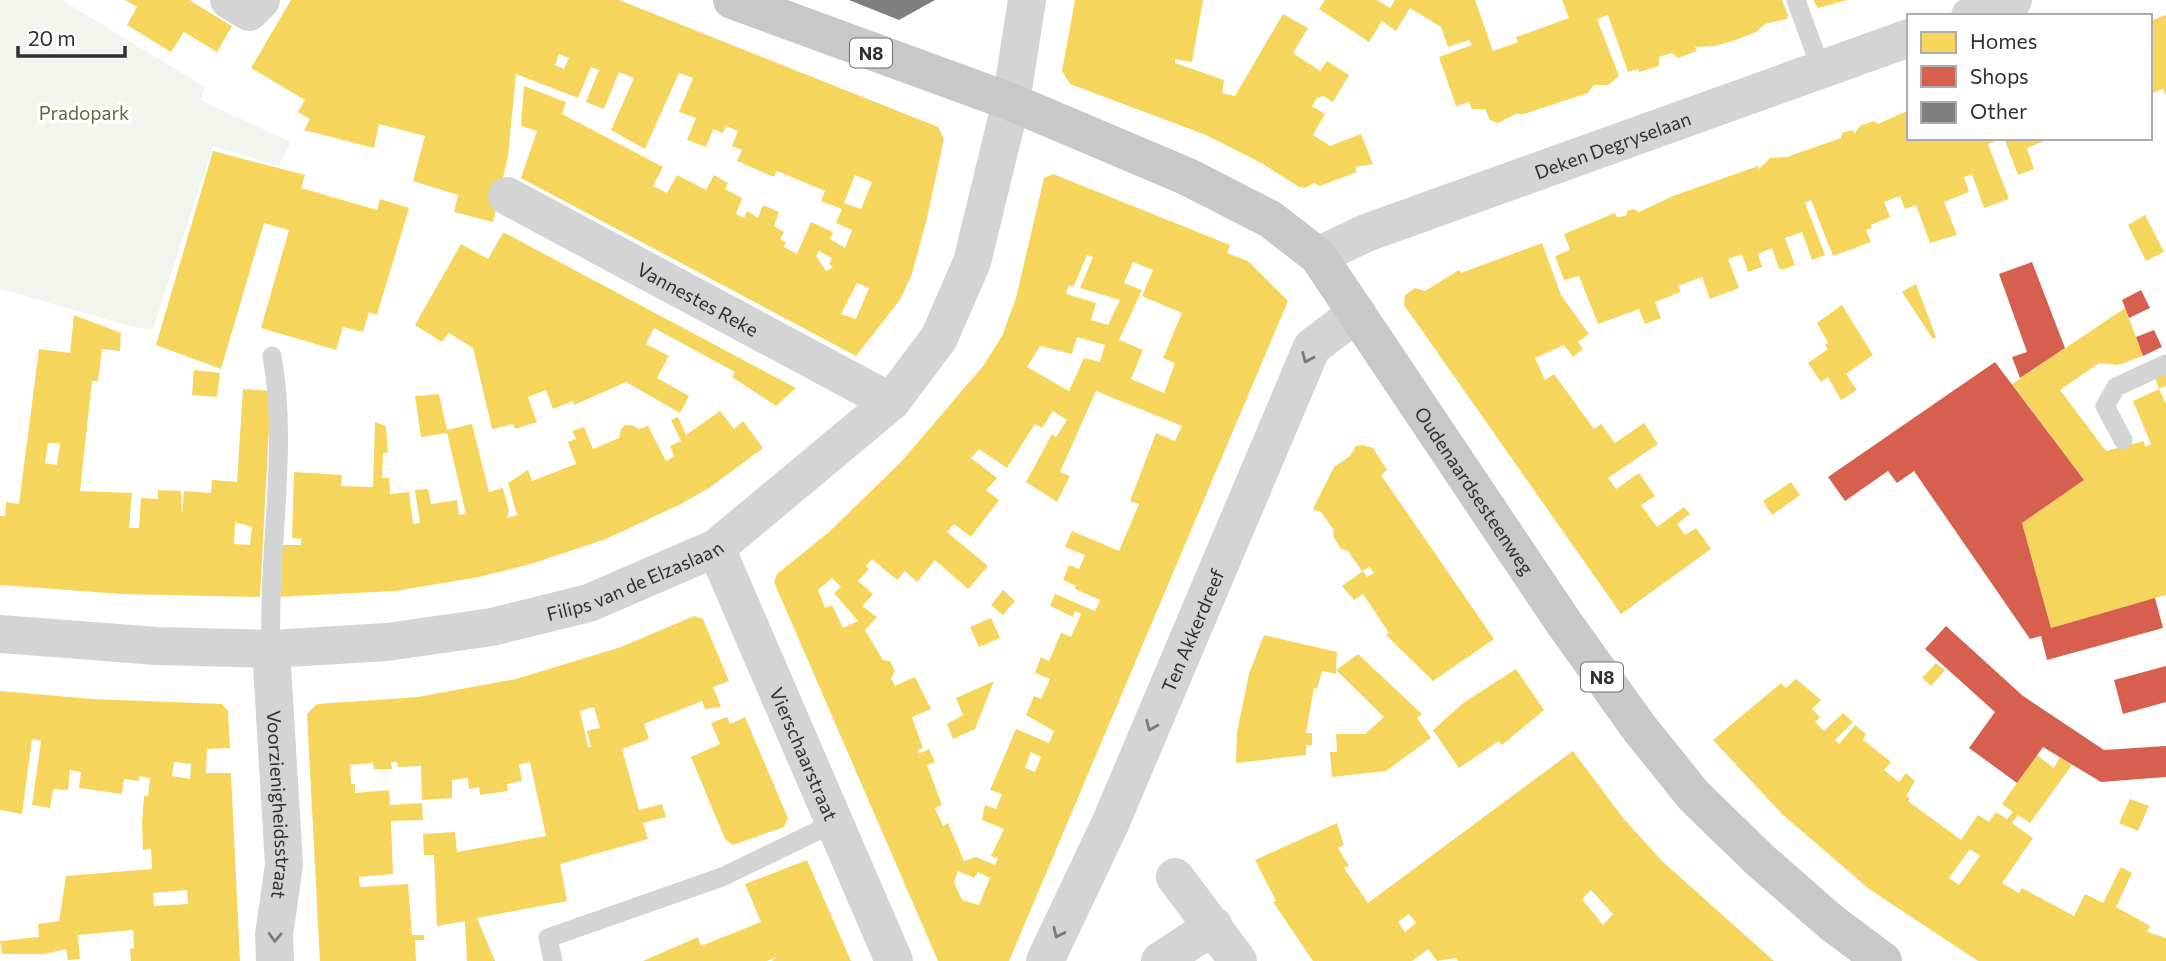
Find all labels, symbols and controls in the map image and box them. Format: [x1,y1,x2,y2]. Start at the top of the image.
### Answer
scale bar [18,14,124,58]
legend [1907,14,2152,140]
text: 20 m [28,25,76,50]
text: Homes [1970,28,2037,53]
road number: N8 [850,38,892,68]
text: Shops [1970,63,2029,88]
text: Other [1970,98,2027,123]
park label: Pradopark [39,101,129,124]
street label: Deken Degryselaan [1531,106,1694,183]
street label: Vannestes Reke [634,257,763,340]
one-way arrow [1301,351,1315,363]
street label: Oudenaardsesteenweg [1411,402,1539,578]
street label: Filips van de Elzaslaan [544,536,728,625]
street label: Ten Akkerdreef [1156,565,1228,695]
road number: N8 [1581,662,1623,692]
street label: Vierschaarstraat [766,684,844,824]
street label: Voorzienigheidsstraat [263,710,295,901]
one-way arrow [1146,719,1160,731]
one-way arrow [1053,926,1067,938]
one-way arrow [267,932,282,943]

